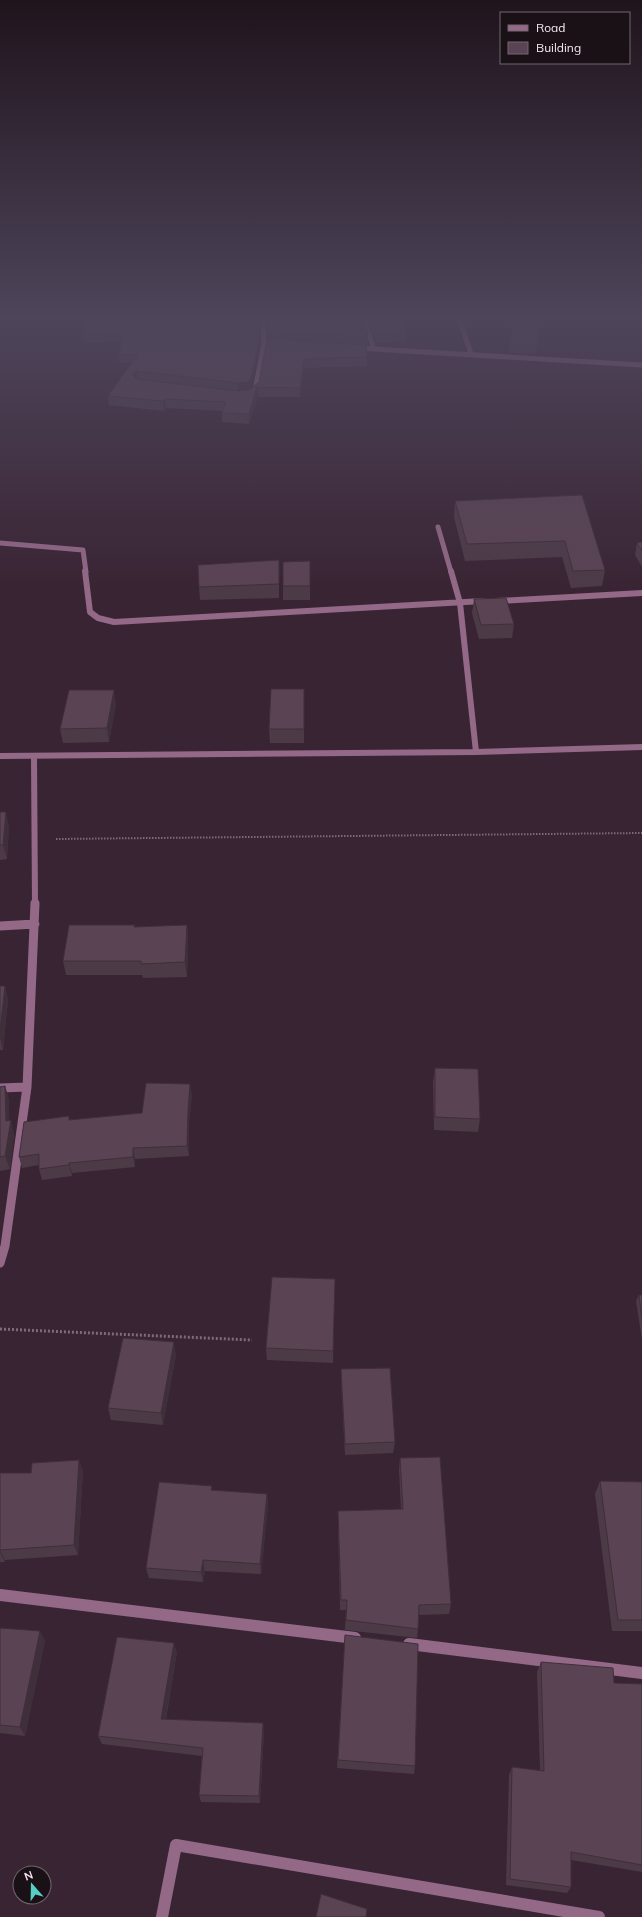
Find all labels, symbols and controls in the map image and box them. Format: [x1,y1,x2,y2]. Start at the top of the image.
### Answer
legend [500,12,630,64]
text: Road [536,20,565,35]
text: Building [536,40,581,55]
north arrow [12,1865,52,1905]
text: N [22,1868,35,1884]

